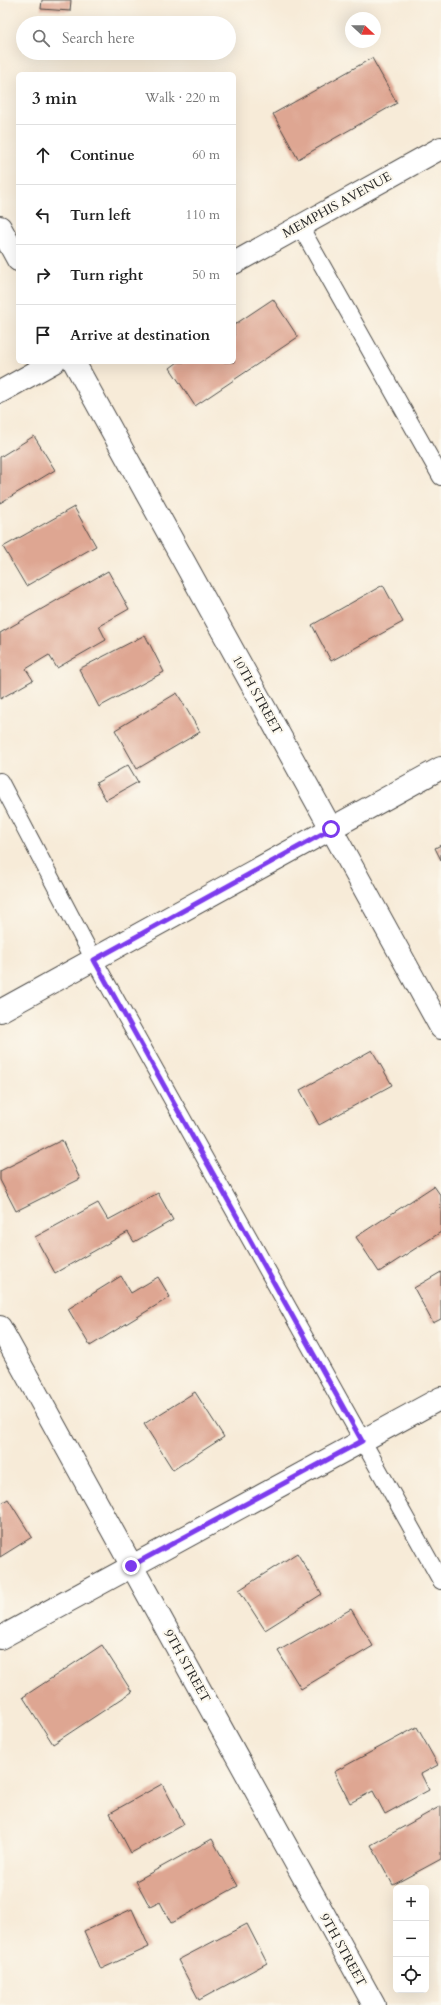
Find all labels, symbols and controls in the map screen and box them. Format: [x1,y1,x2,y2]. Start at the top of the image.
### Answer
north arrow [345,12,381,48]
search box [16,16,236,60]
icon: search [30,27,52,49]
text: Search here [62,28,135,48]
text: 3 min [32,87,77,110]
text: Walk · 220 m [145,89,220,107]
icon: ahead [32,144,54,166]
text: Continue [70,145,135,165]
text: 60 m [192,146,220,164]
street label: MEMPHIS AVENUE [279,168,395,242]
icon: left [32,204,54,226]
text: Turn left [70,205,131,225]
text: 110 m [186,206,220,224]
icon: right [32,264,54,286]
text: Turn right [70,265,143,285]
text: 50 m [192,266,220,284]
icon: arrive [32,324,54,346]
text: Arrive at destination [70,325,210,345]
street label: 10TH STREET [228,652,286,738]
route start [322,820,340,838]
route end [122,1557,140,1575]
street label: 9TH STREET [159,1626,215,1706]
map controls [393,1885,429,1993]
button: + [393,1885,429,1921]
street label: 9TH STREET [315,1910,371,1990]
button: − [393,1921,429,1957]
button: locate [393,1957,429,1993]

